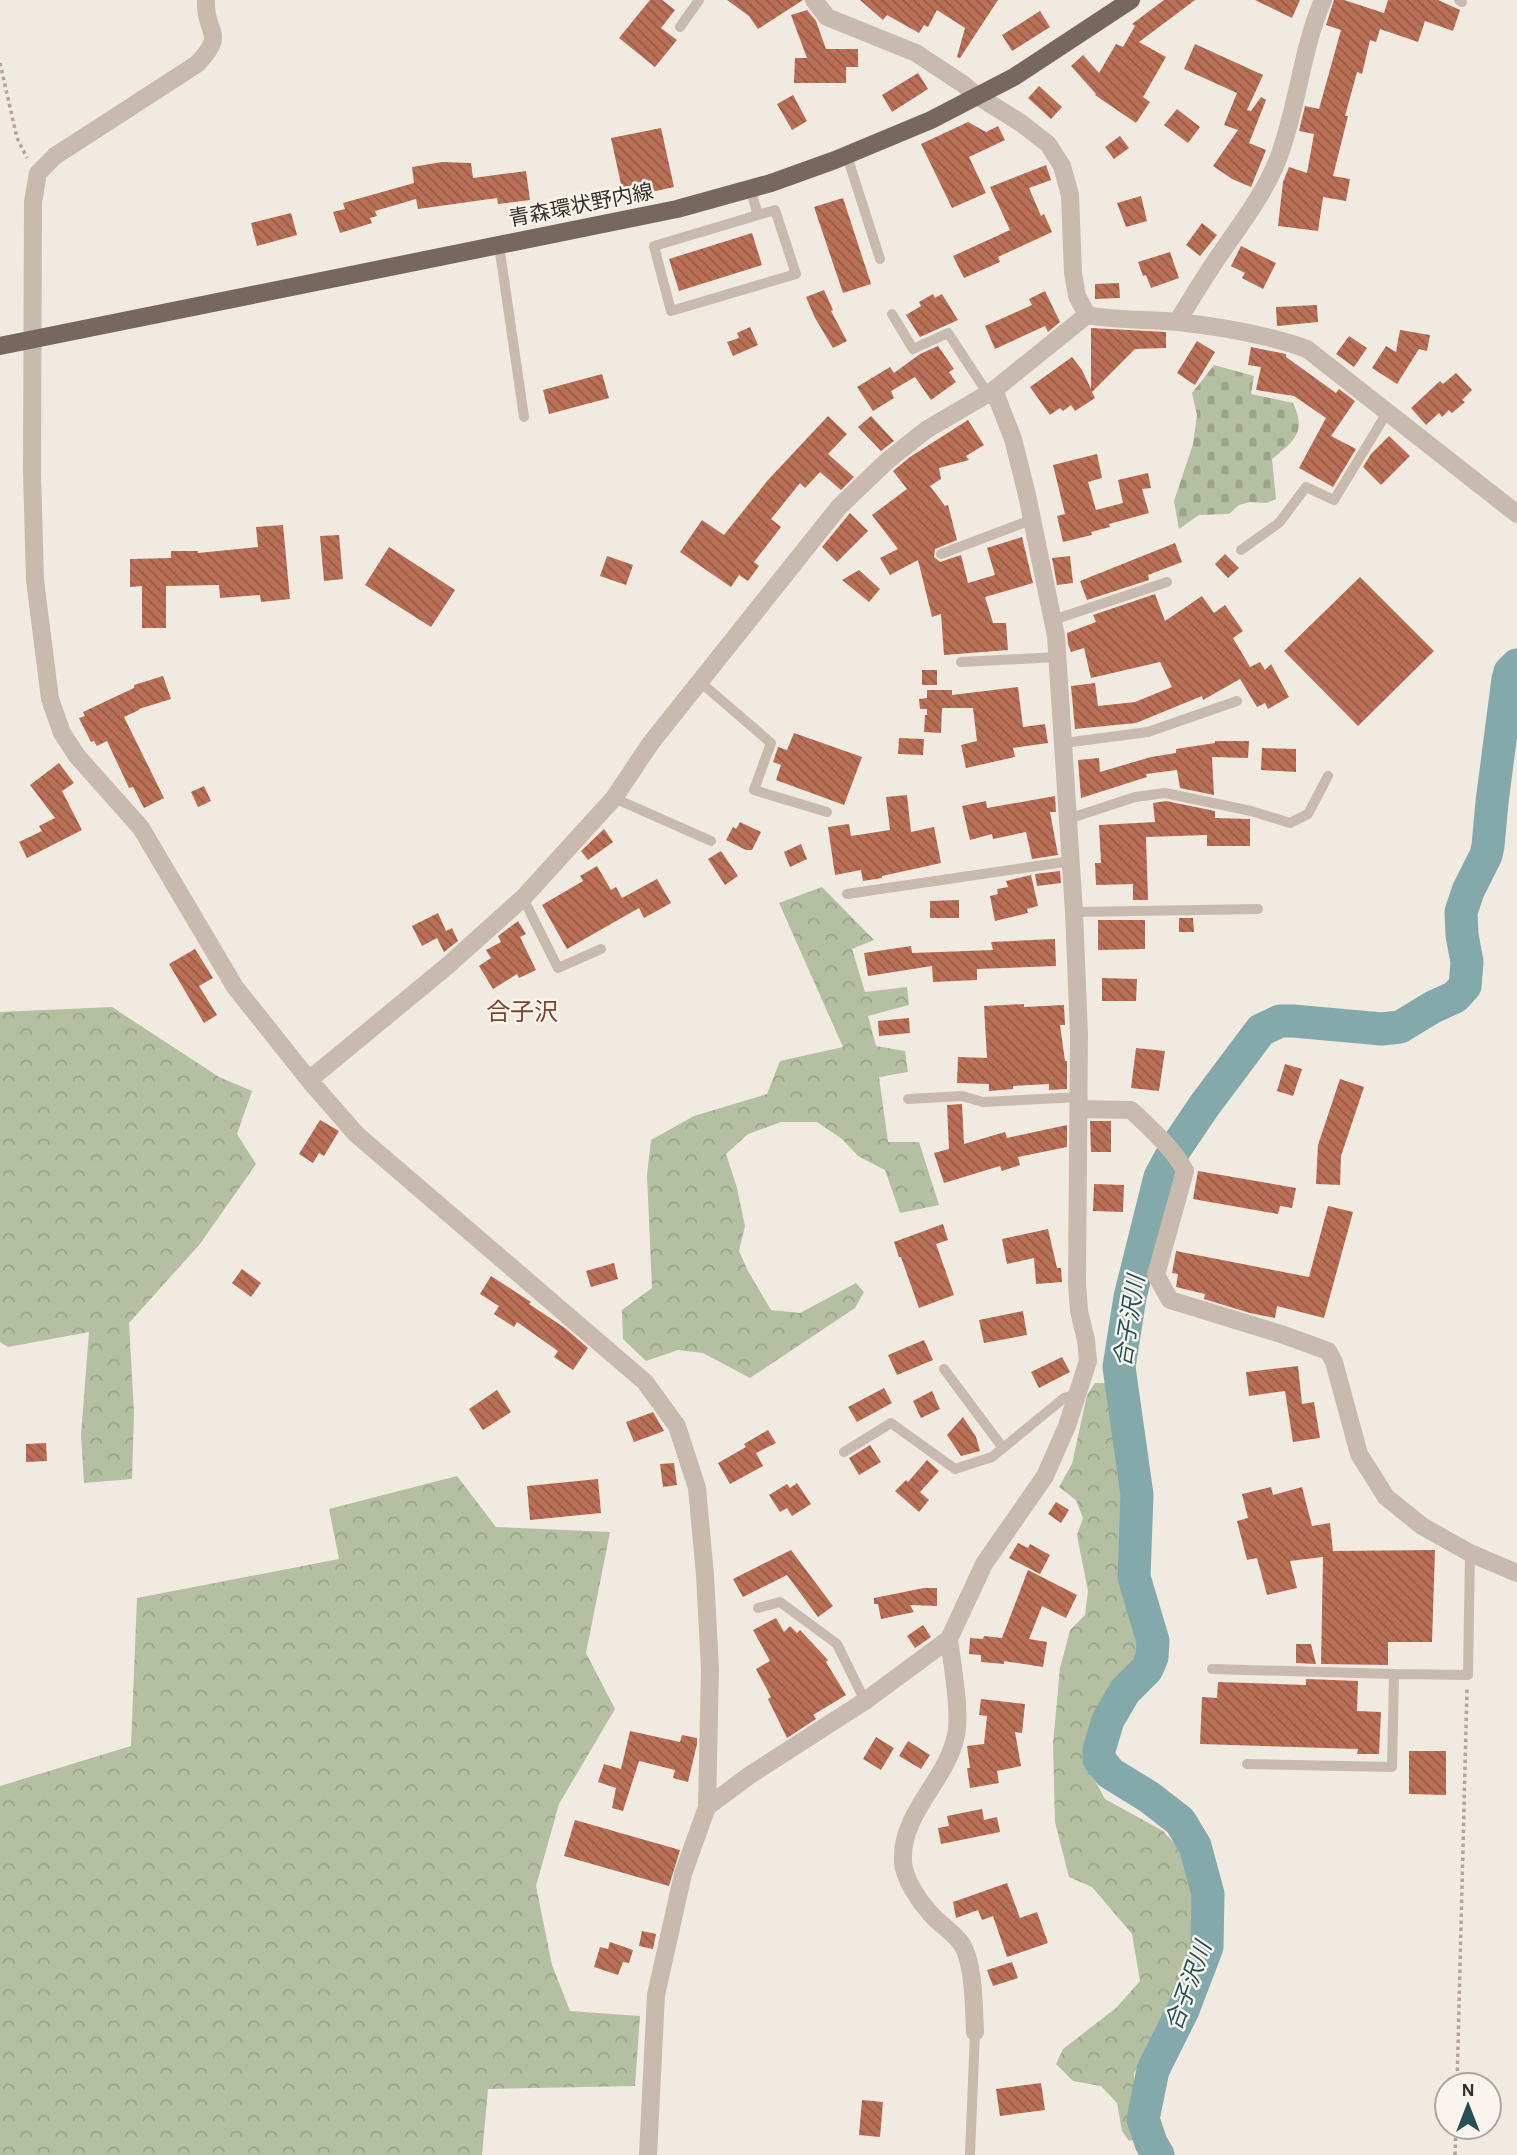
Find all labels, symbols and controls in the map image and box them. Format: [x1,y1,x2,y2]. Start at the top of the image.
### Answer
street label: 青森環状野内線 [507,180,655,230]
district label: 合子沢 [486,999,558,1025]
water label: 合子沢川 [1110,1271,1150,1368]
water label: 合子沢川 [1161,1936,1217,2034]
north arrow [1433,2071,1503,2141]
text: N [1461,2081,1475,2100]

